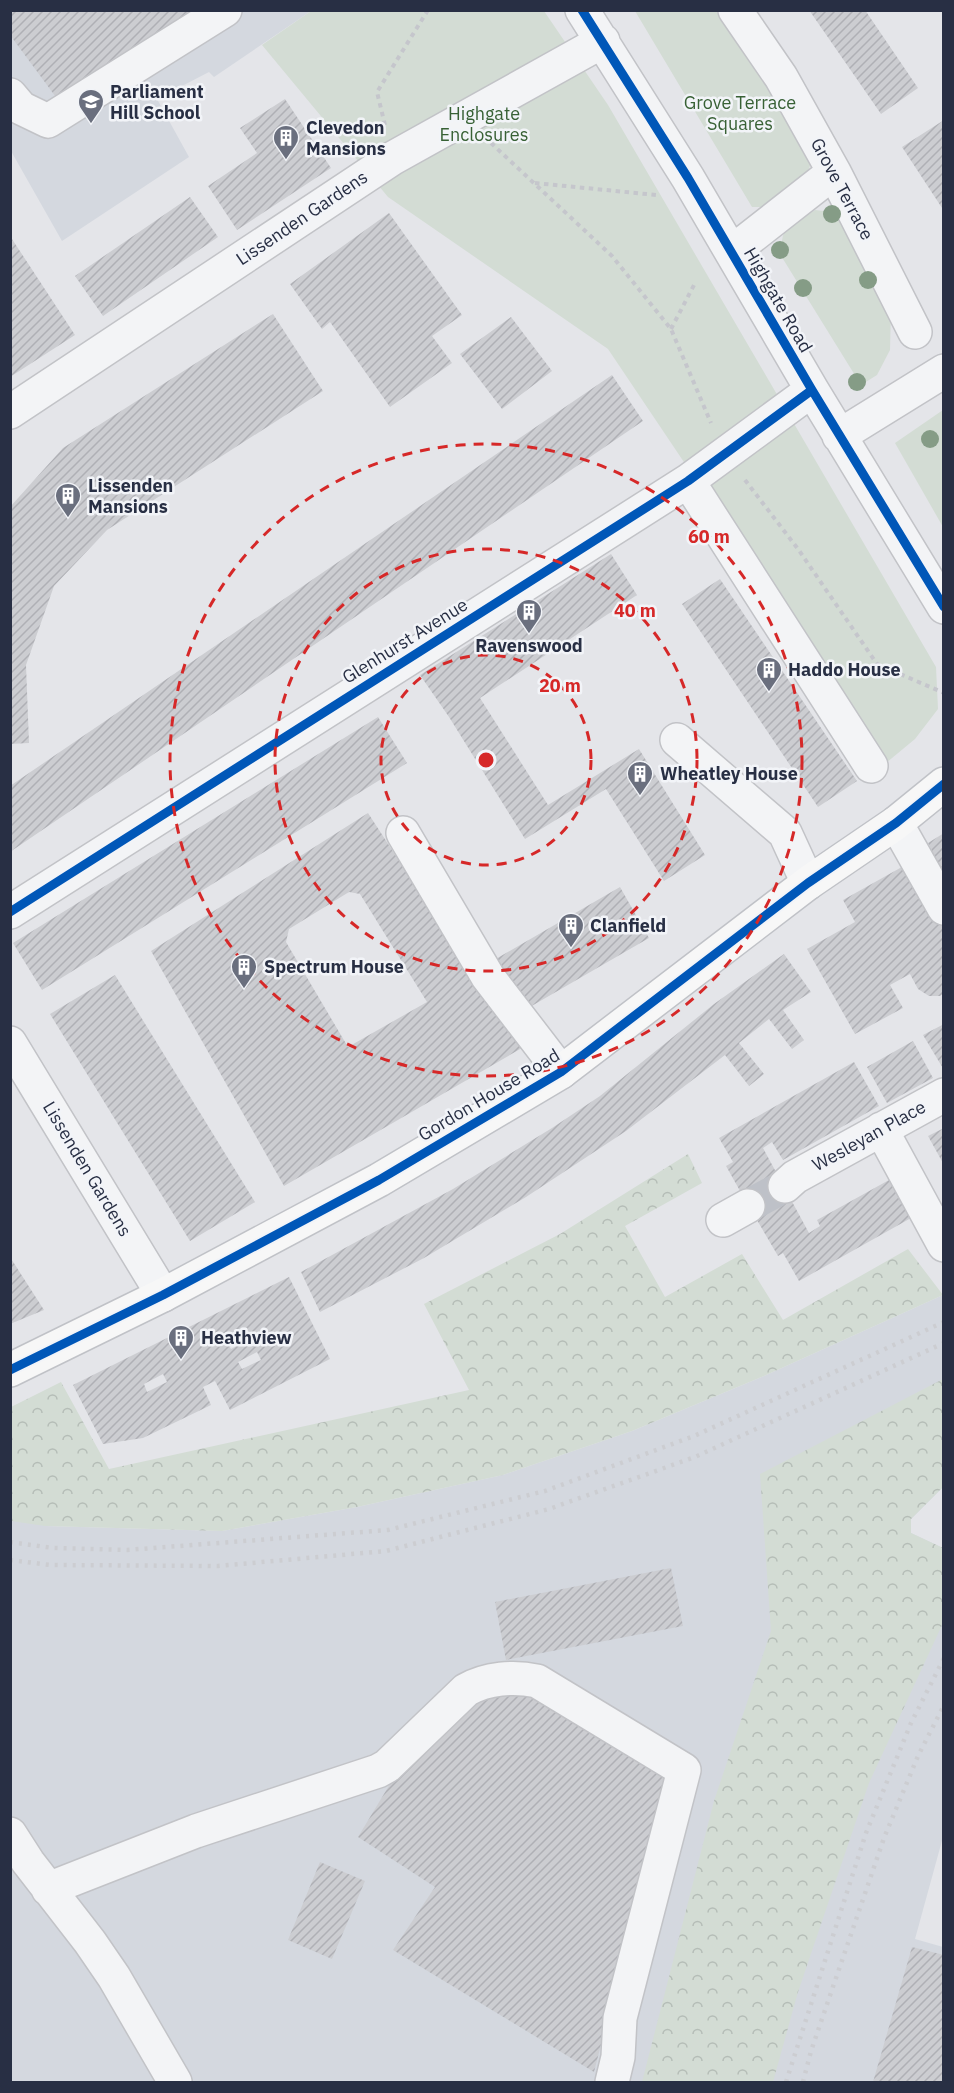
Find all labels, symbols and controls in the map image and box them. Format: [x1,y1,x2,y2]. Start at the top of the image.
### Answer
place label: Parliament Hill School [110,80,204,124]
school or university icon: Parliament Hill School [76,87,106,125]
park label: Grove Terrace Squares [684,91,796,135]
park label: Highgate Enclosures [440,102,528,146]
place label: Clevedon Mansions [306,116,386,160]
building icon: Clevedon Mansions [271,123,301,161]
street label: Grove Terrace [806,134,879,244]
street label: Lissenden Gardens [232,165,372,270]
street label: Highgate Road [739,243,818,357]
place label: Lissenden Mansions [88,474,173,518]
building icon: Lissenden Mansions [53,481,83,519]
text: 60 m [688,525,730,548]
street label: Glenhurst Avenue [338,593,472,688]
building icon: Ravenswood [514,597,544,635]
text: 40 m [614,599,656,622]
place label: Ravenswood [475,634,583,657]
building icon: Haddo House [754,655,784,693]
place label: Haddo House [788,658,901,681]
text: 20 m [539,674,581,697]
centre of rings [476,750,496,770]
building icon: Wheatley House [625,759,655,797]
place label: Wheatley House [660,762,798,785]
building icon: Clanfield [556,911,586,949]
place label: Clanfield [590,914,666,937]
building icon: Spectrum House [229,952,259,990]
place label: Spectrum House [264,955,404,978]
street label: Gordon House Road [414,1043,564,1146]
street label: Wesleyan Place [808,1095,930,1176]
street label: Lissenden Gardens [38,1097,137,1241]
building icon: Heathview [166,1323,196,1361]
place label: Heathview [201,1326,292,1349]

